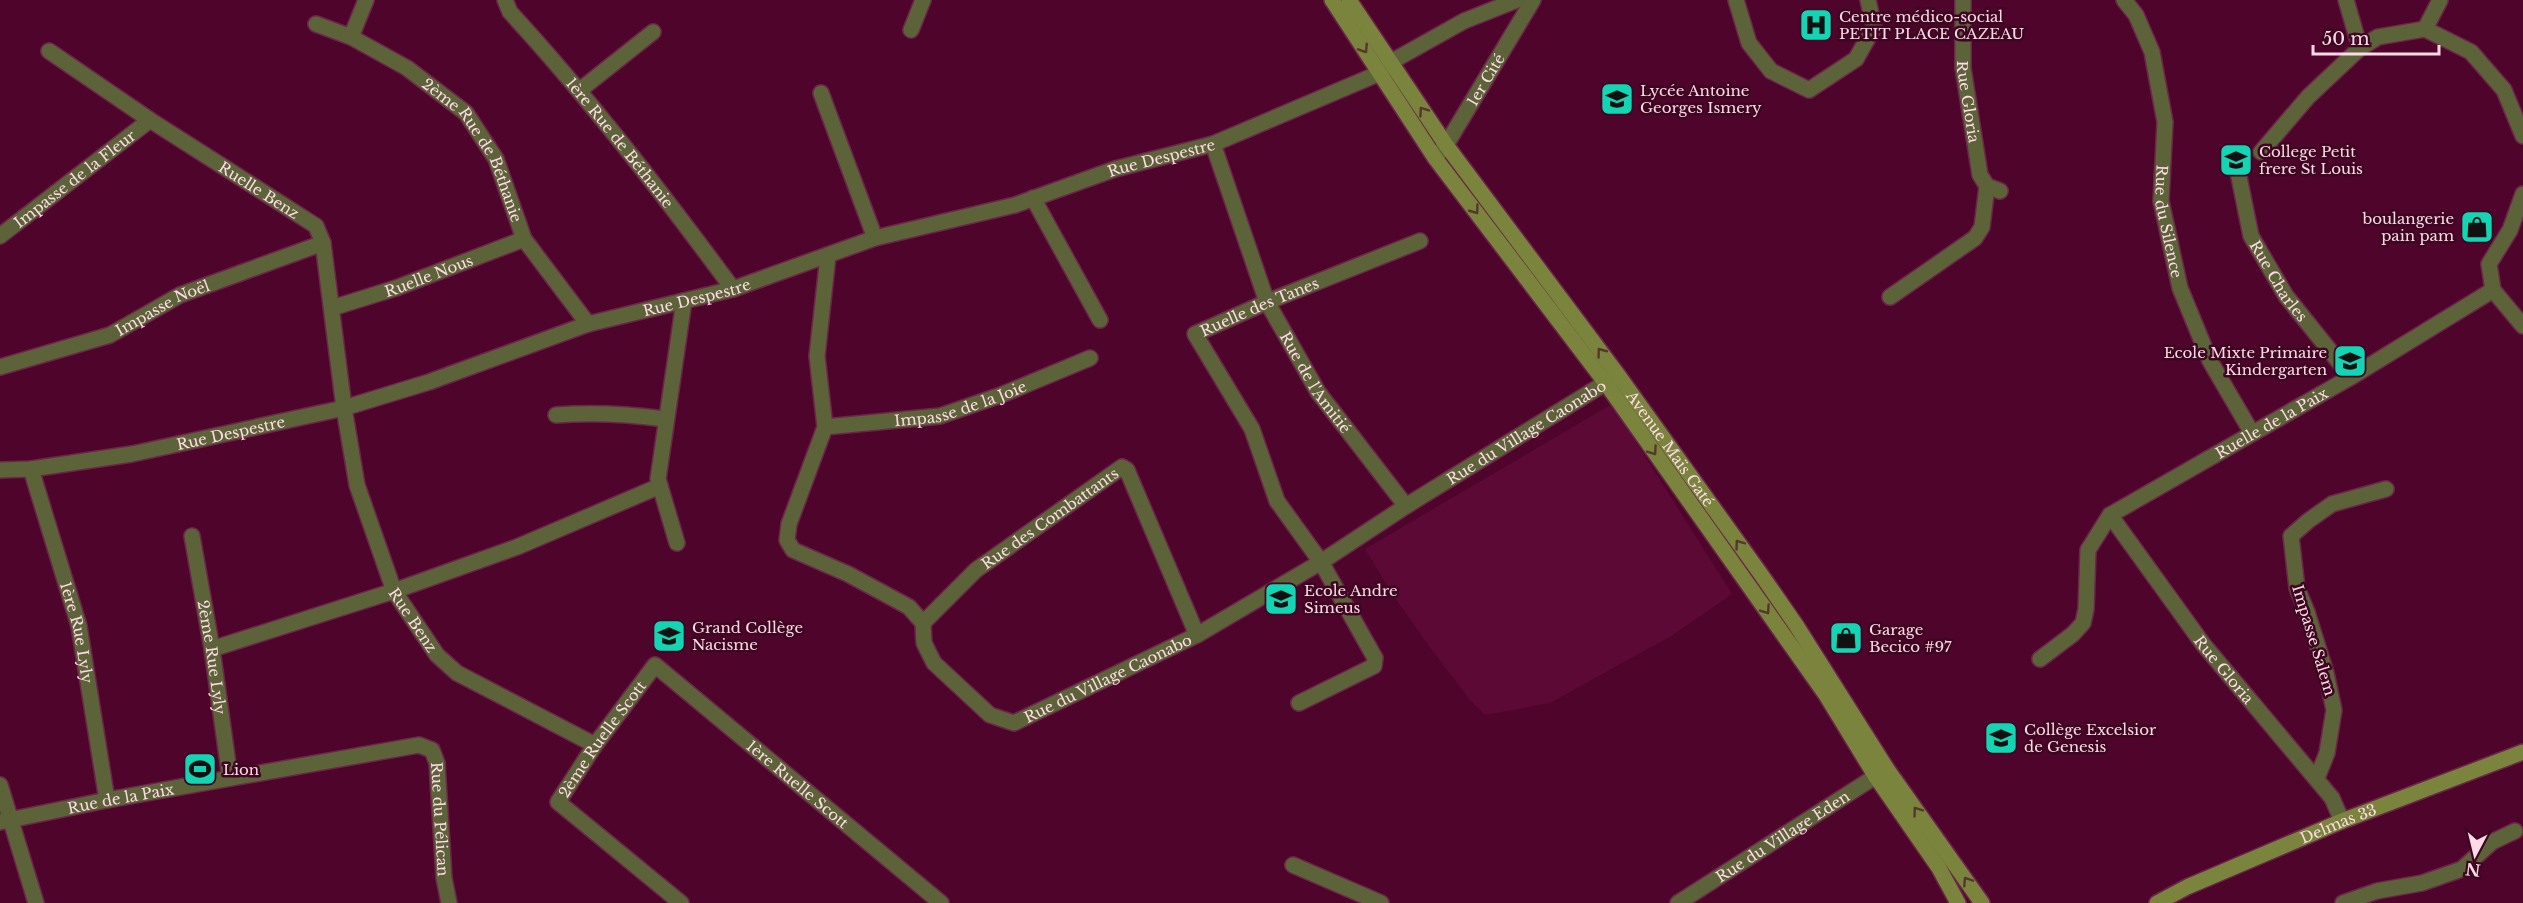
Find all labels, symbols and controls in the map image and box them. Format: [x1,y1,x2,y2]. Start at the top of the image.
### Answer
hospital icon: Centre médico-social PETIT PLACE CAZEAU [1798,7,1834,43]
place label: Centre médico-social PETIT PLACE CAZEAU [1839,7,2024,43]
scale bar [2313,18,2439,56]
text: 50 m [2322,28,2370,50]
one-way arrow [1357,42,1368,53]
street label: 1er Cité [1462,50,1508,109]
street label: Rue Gloria [1954,60,1984,145]
street label: 2ème Rue de Béthanie [419,74,527,225]
street label: 1ère Rue de Béthanie [562,74,678,212]
school or university icon: Lycée Antoine Georges Ismery [1599,81,1635,117]
place label: Lycée Antoine Georges Ismery [1640,81,1762,117]
one-way arrow [1419,106,1430,117]
street label: Impasse de la Fleur [10,125,140,231]
street label: Rue Despestre [1105,134,1217,180]
school or university icon: College Petit frere St Louis [2218,142,2254,178]
place label: College Petit frere St Louis [2259,142,2363,178]
street label: Ruelle Benz [215,157,303,223]
street label: Rue du Silence [2151,164,2187,280]
one-way arrow [1467,203,1478,214]
place label: boulangerie pain pam [2361,209,2454,245]
shop icon: boulangerie pain pam [2459,209,2495,245]
street label: Rue Charles [2246,237,2312,325]
street label: Ruelle Nous [382,250,476,301]
street label: Ruelle des Tanes [1197,273,1322,340]
street label: Rue Despestre [641,274,753,320]
street label: Impasse Noël [112,276,212,340]
street label: Rue de l'Amitié [1276,328,1356,437]
place label: Ecole Mixte Primaire Kindergarten [2164,343,2327,379]
school or university icon: Ecole Mixte Primaire Kindergarten [2332,343,2368,379]
one-way arrow [1597,348,1608,359]
street label: Rue du Village Caonabo [1443,375,1610,488]
street label: Impasse de la Joie [893,376,1029,430]
street label: Ruelle de la Paix [2212,383,2331,462]
street label: Avenue Maïs Gaté [1622,386,1719,510]
street label: Rue Despestre [175,412,287,454]
one-way arrow [1646,444,1657,455]
street label: Rue des Combattants [977,463,1122,573]
one-way arrow [1735,540,1746,551]
street label: 1ère Rue Lyly [56,579,98,685]
school or university icon: Ecole Andre Simeus [1263,581,1299,617]
place label: Ecole Andre Simeus [1304,581,1398,617]
street label: Impasse Salem [2288,582,2340,698]
street label: Rue Benz [385,584,442,656]
street label: 2ème Rue Lyly [194,599,231,716]
one-way arrow [1759,603,1770,614]
school or university icon: Grand Collège Nacisme [651,618,687,654]
place label: Grand Collège Nacisme [692,618,803,654]
shop icon: Garage Becico #97 [1828,620,1864,656]
place label: Garage Becico #97 [1869,620,1952,656]
street label: Rue du Village Caonabo [1021,629,1195,726]
street label: Rue Gloria [2190,631,2259,708]
street label: 2ème Ruelle Scott [554,676,650,801]
school or university icon: Collège Excelsior de Genesis [1983,720,2019,756]
place label: Collège Excelsior de Genesis [2024,720,2157,756]
street label: 1ère Ruelle Scott [743,736,853,832]
sports icon: Lion [182,751,218,787]
place label: Lion [223,760,259,779]
street label: Rue du Pélican [427,761,453,877]
street label: Rue de la Paix [66,779,175,817]
street label: Rue du Village Eden [1712,786,1853,886]
street label: Delmas 33 [2297,799,2379,847]
one-way arrow [1914,807,1925,818]
north arrow [2445,825,2505,885]
text: N [2464,859,2482,881]
one-way arrow [1963,876,1974,887]

